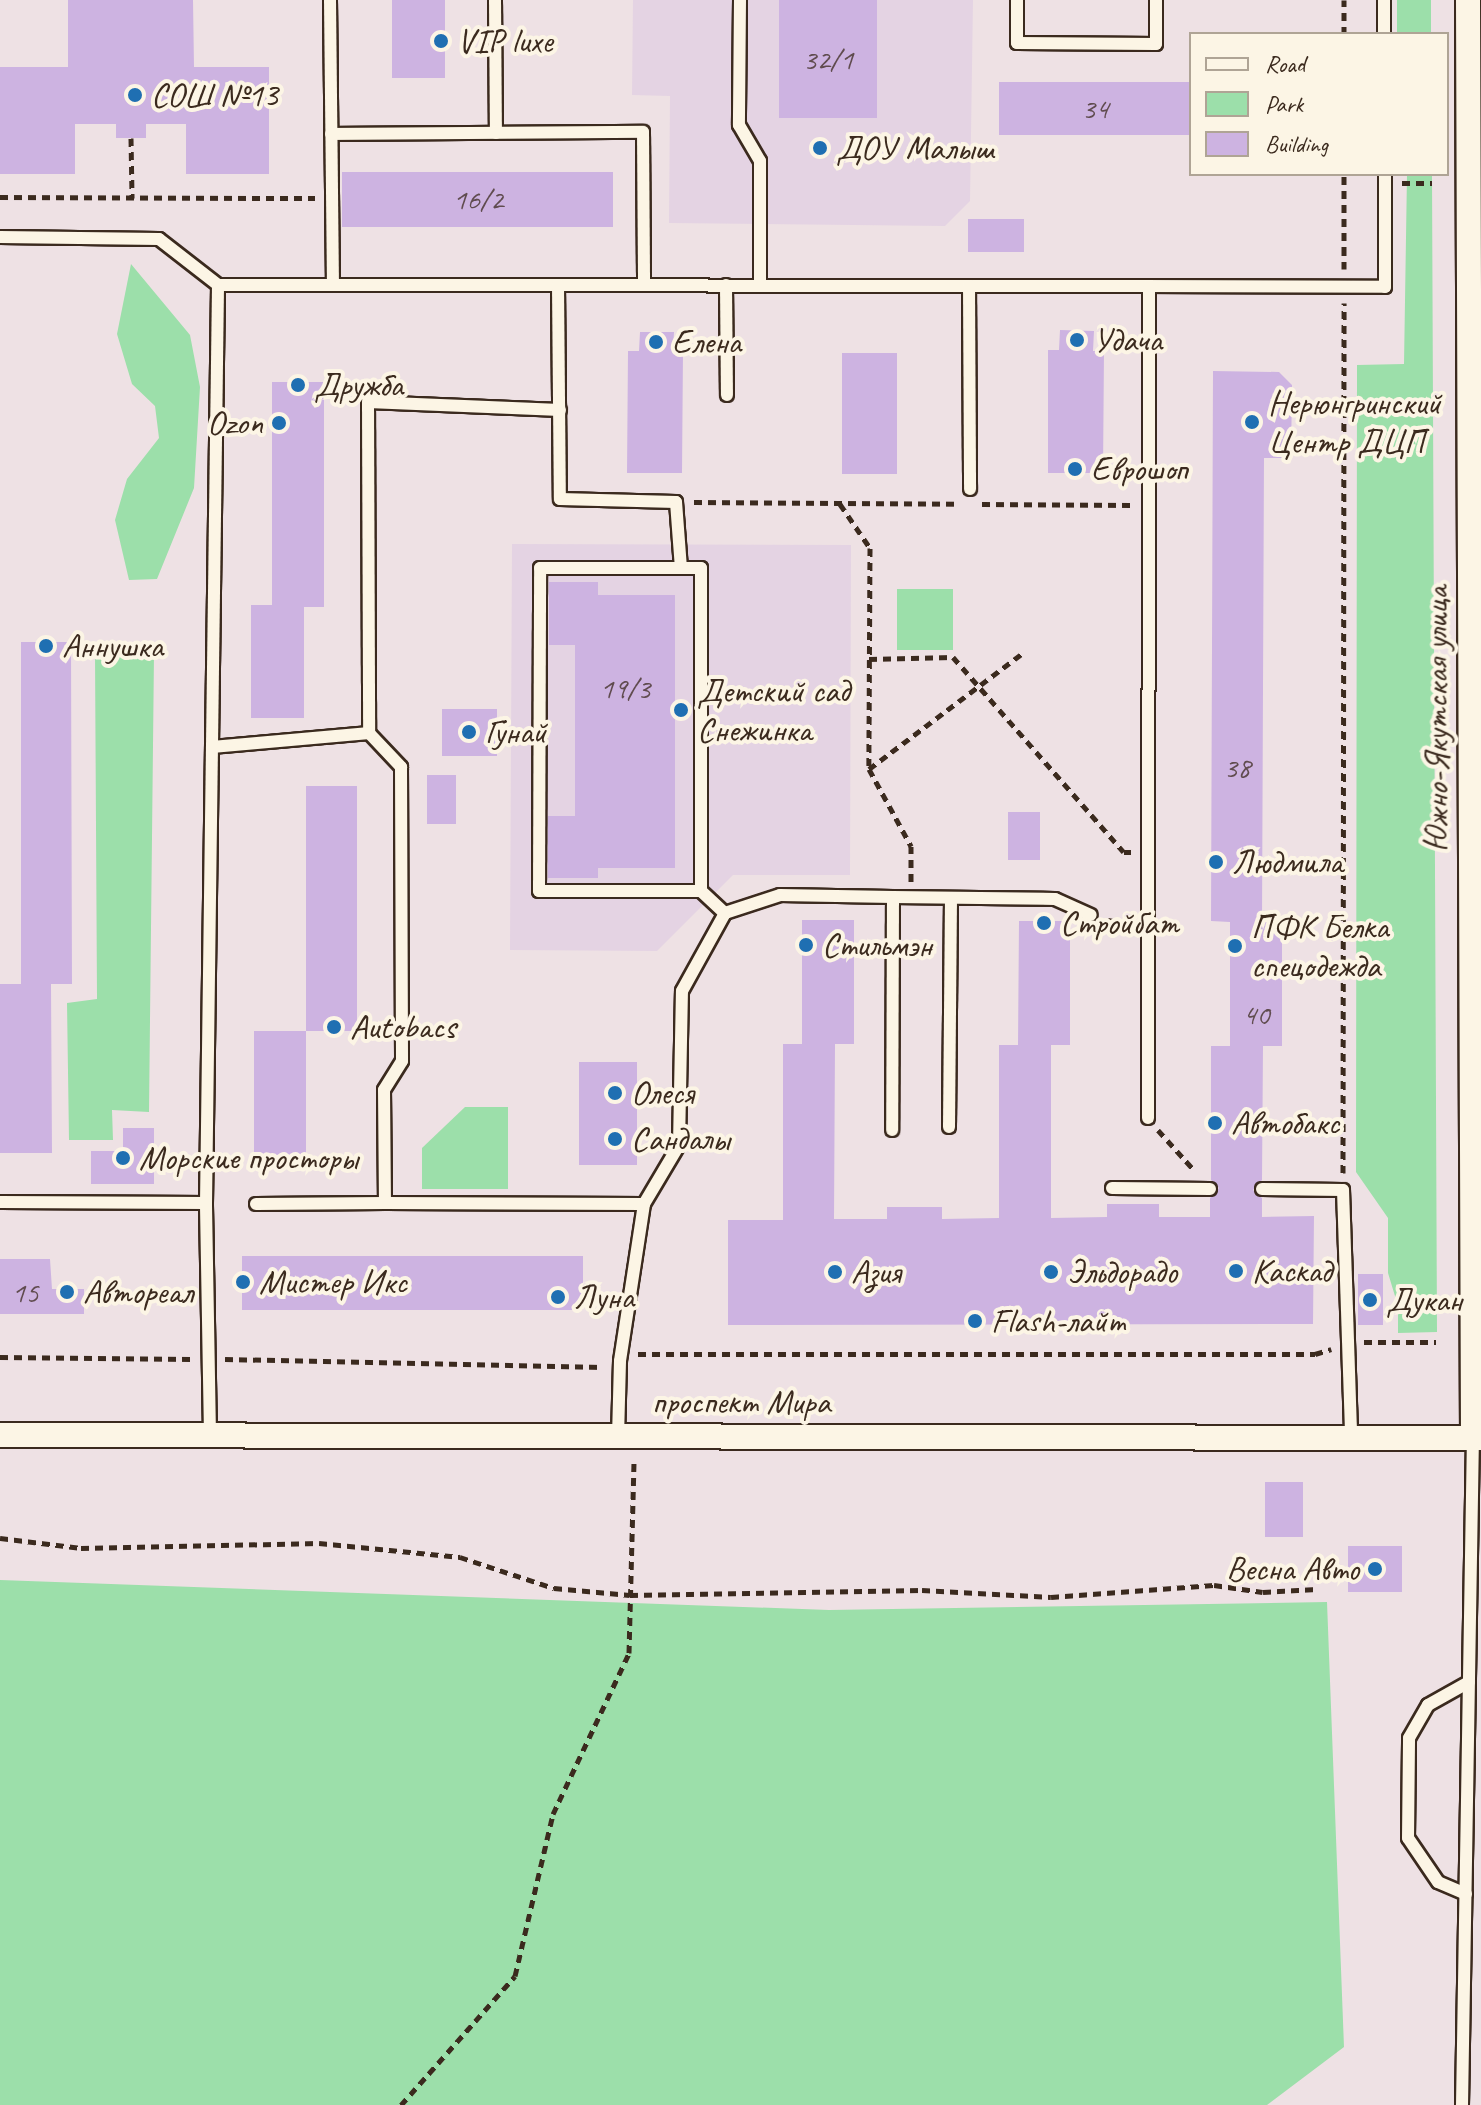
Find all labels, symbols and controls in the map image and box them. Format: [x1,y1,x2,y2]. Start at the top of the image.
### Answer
place label: VIP luxe [457,21,553,61]
marker: VIP luxe [432,32,450,50]
legend [1189,32,1449,176]
house number: 32/1 [803,41,853,77]
text: Road [1265,49,1305,79]
place label: СОШ №13 [151,75,278,115]
marker: СОШ №13 [126,86,144,104]
text: Park [1265,89,1303,119]
house number: 34 [1082,90,1108,126]
place label: ДОУ Малыш [836,128,994,168]
text: Building [1265,129,1328,159]
marker: ДОУ Малыш [811,139,829,157]
house number: 16/2 [453,181,503,217]
place label: Удача [1093,320,1162,360]
place label: Елена [672,322,741,362]
marker: Удача [1068,331,1086,349]
marker: Елена [647,333,665,351]
place label: Дружба [314,365,403,405]
marker: Дружба [289,376,307,394]
place label: Нерюнгринский Центр ДЦП [1268,382,1441,462]
place label: Ozon [207,403,263,443]
marker: Нерюнгринский Центр ДЦП [1243,413,1261,431]
marker: Ozon [270,414,288,432]
place label: Еврошоп [1091,449,1187,489]
marker: Еврошоп [1066,460,1084,478]
street label: Южно-Якутская улица [1416,585,1456,853]
place label: Аннушка [62,626,163,666]
marker: Аннушка [37,637,55,655]
house number: 19/3 [600,670,650,706]
place label: Детский сад Снежинка [697,670,850,750]
marker: Детский сад Снежинка [672,701,690,719]
place label: Гунай [485,712,547,752]
marker: Гунай [460,723,478,741]
house number: 38 [1224,749,1250,785]
place label: Людмила [1232,842,1343,882]
marker: Людмила [1207,853,1225,871]
place label: Стройбат [1060,903,1179,943]
place label: ПФК Белка спецодежда [1251,906,1388,986]
marker: Стройбат [1035,914,1053,932]
place label: Стильмэн [822,925,932,965]
marker: Стильмэн [797,936,815,954]
marker: ПФК Белка спецодежда [1226,937,1244,955]
house number: 40 [1243,996,1269,1032]
place label: Autobacs [350,1007,456,1047]
marker: Autobacs [325,1018,343,1036]
place label: Олеся [631,1073,693,1113]
marker: Олеся [606,1084,624,1102]
place label: Автобакс [1231,1103,1339,1143]
marker: Автобакс [1206,1114,1224,1132]
place label: Сандалы [631,1119,730,1159]
marker: Сандалы [606,1130,624,1148]
place label: Морские просторы [139,1138,358,1178]
marker: Морские просторы [114,1149,132,1167]
place label: Каскад [1252,1251,1332,1291]
place label: Азия [851,1252,901,1292]
place label: Эльдорадо [1067,1252,1177,1292]
place label: Мистер Икс [259,1262,407,1302]
marker: Каскад [1227,1262,1245,1280]
marker: Азия [826,1263,844,1281]
marker: Эльдорадо [1042,1263,1060,1281]
place label: Автореал [83,1272,193,1312]
marker: Мистер Икс [234,1273,252,1291]
house number: 15 [12,1274,38,1310]
place label: Луна [574,1277,634,1317]
place label: Дукан [1386,1280,1462,1320]
marker: Автореал [58,1283,76,1301]
marker: Луна [549,1288,567,1306]
marker: Дукан [1361,1291,1379,1309]
place label: Flash-лайт [991,1301,1124,1341]
marker: Flash-лайт [966,1312,984,1330]
street label: проспект Мира [652,1382,830,1422]
place label: Весна Авто [1223,1549,1359,1589]
marker: Весна Авто [1366,1560,1384,1578]

